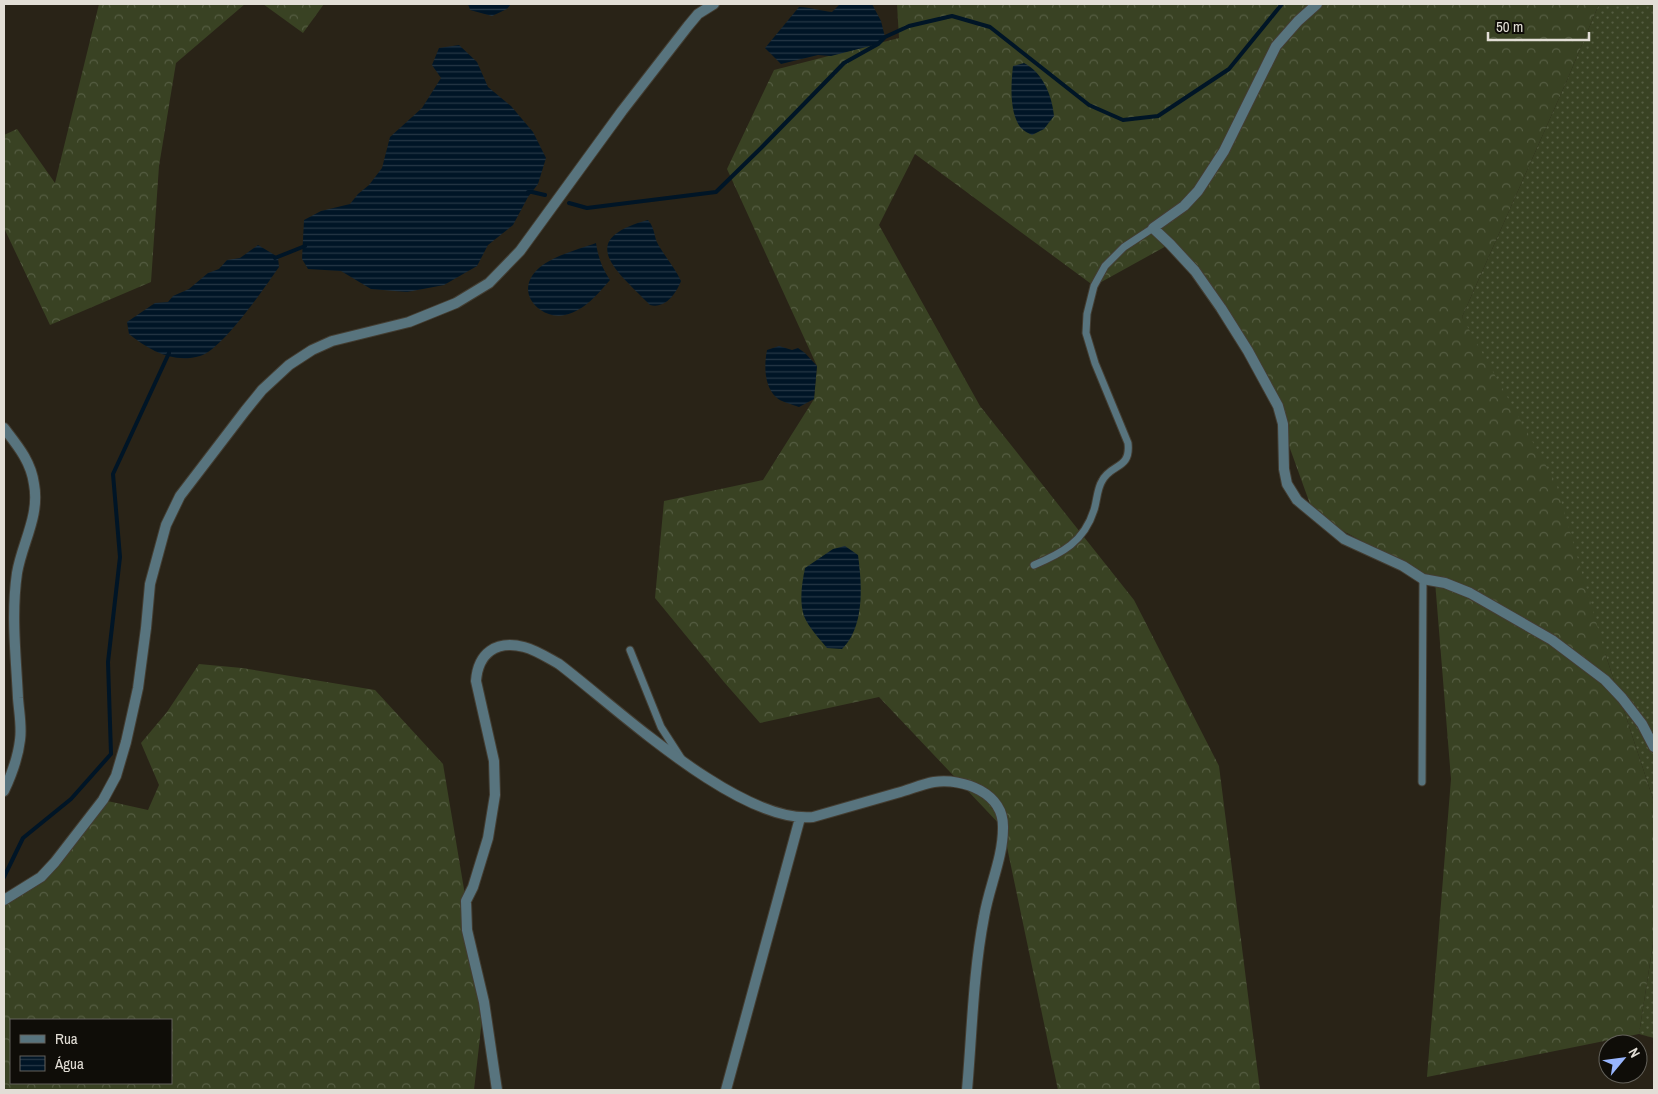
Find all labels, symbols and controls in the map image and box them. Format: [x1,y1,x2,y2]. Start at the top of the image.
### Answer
scale bar [1488,10,1589,42]
text: 50 m [1496,16,1523,37]
legend [10,1019,172,1084]
text: Rua [55,1028,78,1049]
north arrow [1598,1034,1648,1084]
text: N [1624,1045,1644,1061]
text: Água [54,1053,84,1074]

